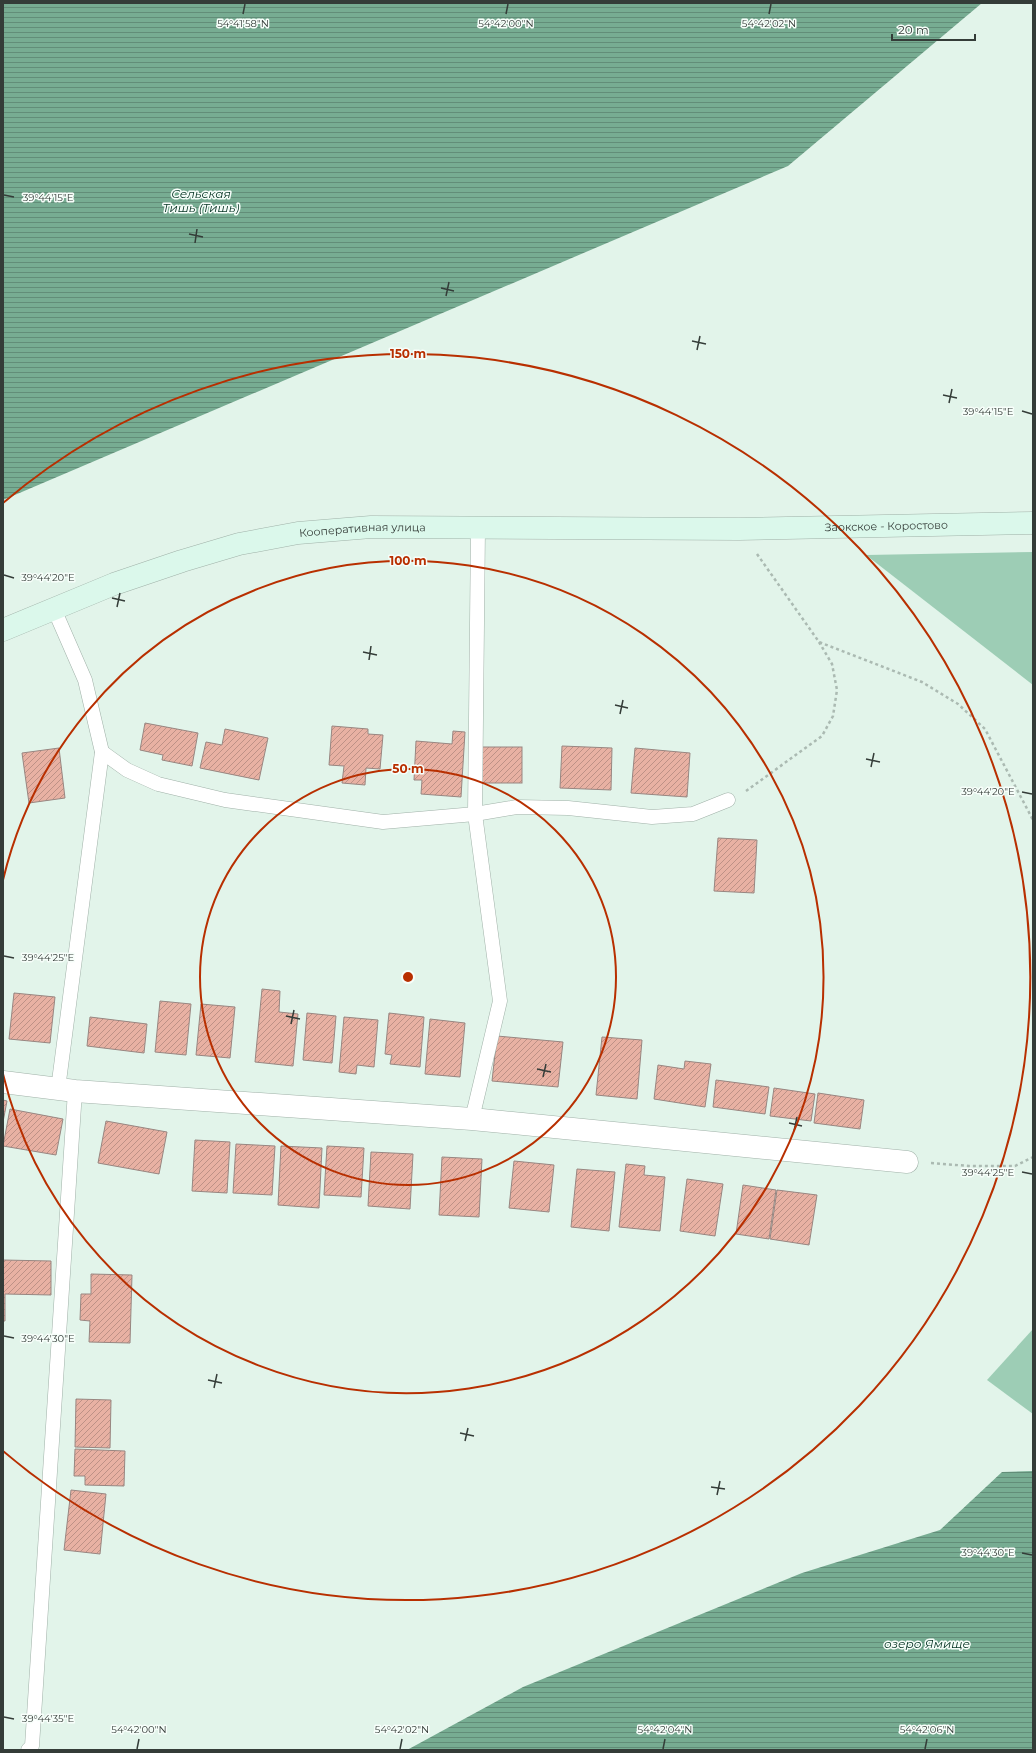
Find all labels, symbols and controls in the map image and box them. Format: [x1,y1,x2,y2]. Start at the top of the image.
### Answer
scale bar [892,16,975,42]
text: 54°41'58"N [217,17,269,30]
text: 54°42'00"N [478,17,534,30]
text: 54°42'02"N [742,17,796,30]
text: 20 m [898,22,929,37]
water label: Сельская Тишь (Тишь) [163,186,240,215]
text: 39°44'15"E [23,191,74,204]
text: 150 m [390,346,426,361]
text: 39°44'15"E [963,405,1014,418]
street label: Заокское - Коростово [824,518,948,534]
street label: Кооперативная улица [299,520,426,540]
text: 100 m [390,553,426,568]
text: 39°44'20"E [21,571,75,584]
text: 50 m [392,761,424,776]
text: 39°44'20"E [961,785,1015,798]
text: 39°44'25"E [22,951,75,964]
centre of rings [401,970,415,984]
text: 39°44'25"E [962,1166,1015,1179]
text: 39°44'30"E [21,1332,75,1345]
text: 39°44'30"E [961,1546,1015,1559]
water label: озеро Ямище [884,1636,970,1651]
text: 39°44'35"E [22,1712,74,1725]
text: 54°42'00"N [111,1723,167,1736]
text: 54°42'02"N [375,1723,429,1736]
text: 54°42'04"N [638,1723,692,1736]
text: 54°42'06"N [900,1723,954,1736]

